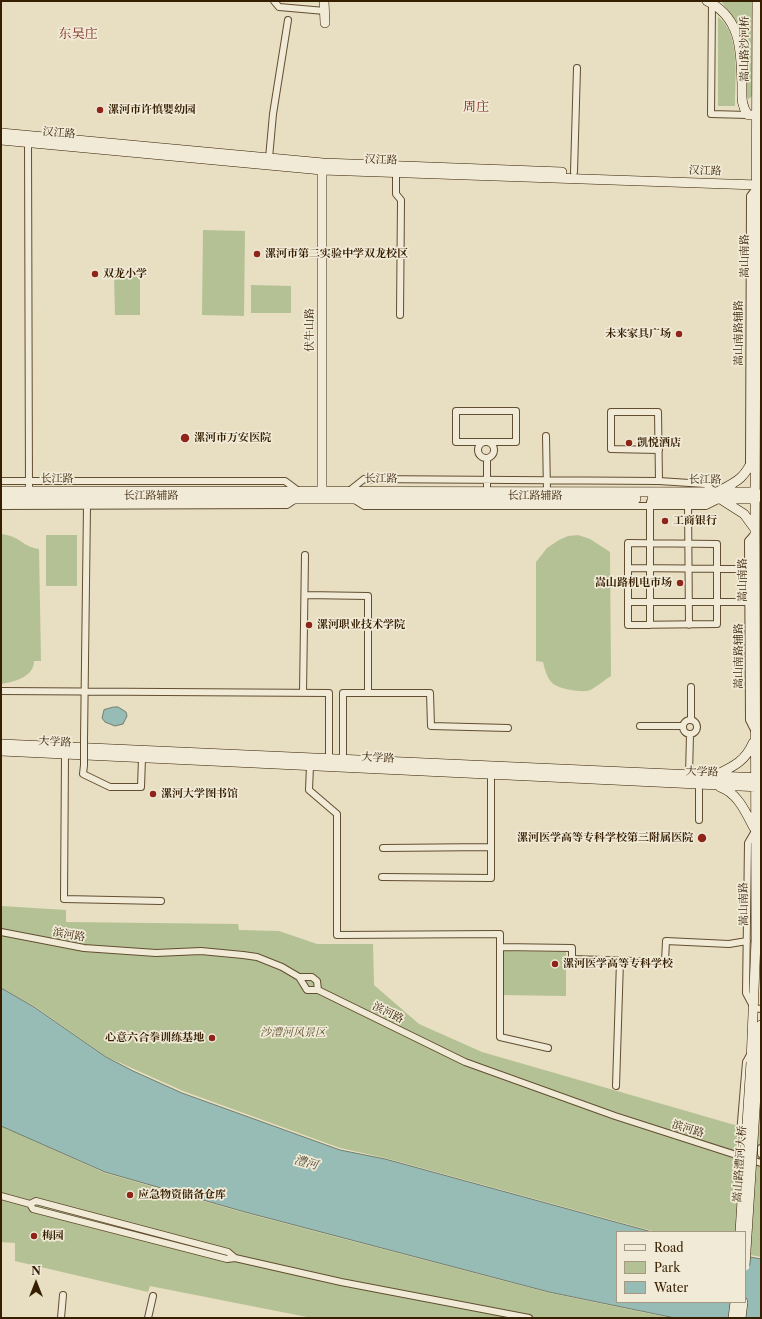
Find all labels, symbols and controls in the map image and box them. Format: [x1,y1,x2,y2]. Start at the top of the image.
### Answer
street label: 嵩山路沙河桥 [738,16,752,82]
district label: 东吴庄 [59,26,97,42]
district label: 周庄 [463,99,489,115]
place label: 漯河市许慎婴幼园 [108,103,196,117]
marker: 漯河市许慎婴幼园 [95,105,105,115]
street label: 汉江路 [42,125,76,141]
street label: 汉江路 [364,153,398,167]
street label: 汉江路 [688,164,722,178]
street label: 嵩山南路 [738,234,752,278]
place label: 漯河市第二实验中学双龙校区 [265,247,408,261]
marker: 漯河市第二实验中学双龙校区 [252,249,262,259]
place label: 双龙小学 [103,267,147,281]
marker: 双龙小学 [90,269,100,279]
street label: 嵩山南路辅路 [732,300,746,366]
street label: 伏牛山路 [303,308,317,352]
place label: 未来家具广场 [605,327,671,341]
marker: 未来家具广场 [674,329,684,339]
place label: 漯河市万安医院 [194,431,271,445]
marker: 漯河市万安医院 [179,432,191,444]
place label: 凯悦酒店 [637,436,681,450]
marker: 凯悦酒店 [624,438,634,448]
street label: 长江路 [41,472,73,486]
street label: 长江路 [365,472,397,486]
street label: 长江路 [689,473,721,487]
street label: 长江路辅路 [124,489,178,503]
street label: 长江路辅路 [508,489,562,503]
place label: 工商银行 [673,514,717,528]
marker: 工商银行 [660,516,670,526]
street label: 嵩山南路 [736,558,750,602]
place label: 嵩山路机电市场 [595,576,672,590]
marker: 嵩山路机电市场 [675,578,685,588]
place label: 漯河职业技术学院 [317,618,405,632]
marker: 漯河职业技术学院 [304,620,314,630]
street label: 嵩山南路辅路 [732,623,746,689]
street label: 大学路 [38,735,72,749]
street label: 大学路 [361,751,395,765]
street label: 大学路 [685,765,719,779]
place label: 漯河大学图书馆 [161,787,238,801]
marker: 漯河大学图书馆 [148,789,158,799]
place label: 漯河医学高等专科学校第三附属医院 [517,831,693,845]
marker: 漯河医学高等专科学校第三附属医院 [696,832,708,844]
street label: 嵩山南路 [737,882,751,926]
street label: 滨河路 [52,926,86,944]
place label: 漯河医学高等专科学校 [563,957,673,971]
marker: 漯河医学高等专科学校 [550,959,560,969]
street label: 滨河路 [370,1000,406,1026]
park label: 沙澧河风景区 [260,1026,326,1040]
place label: 心意六合拳训练基地 [105,1031,204,1045]
marker: 心意六合拳训练基地 [207,1033,217,1043]
street label: 滨河路 [670,1118,706,1140]
street label: 嵩山路澧河大桥 [731,1125,749,1203]
water label: 澧河 [293,1153,319,1173]
place label: 应急物资储备仓库 [138,1188,226,1202]
marker: 应急物资储备仓库 [125,1190,135,1200]
place label: 梅园 [42,1229,64,1243]
marker: 梅园 [29,1231,39,1241]
legend [616,1231,746,1303]
text: Road [654,1240,684,1255]
text: Park [654,1260,680,1275]
north arrow [16,1263,56,1303]
text: N [31,1264,41,1278]
text: Water [654,1280,688,1295]

